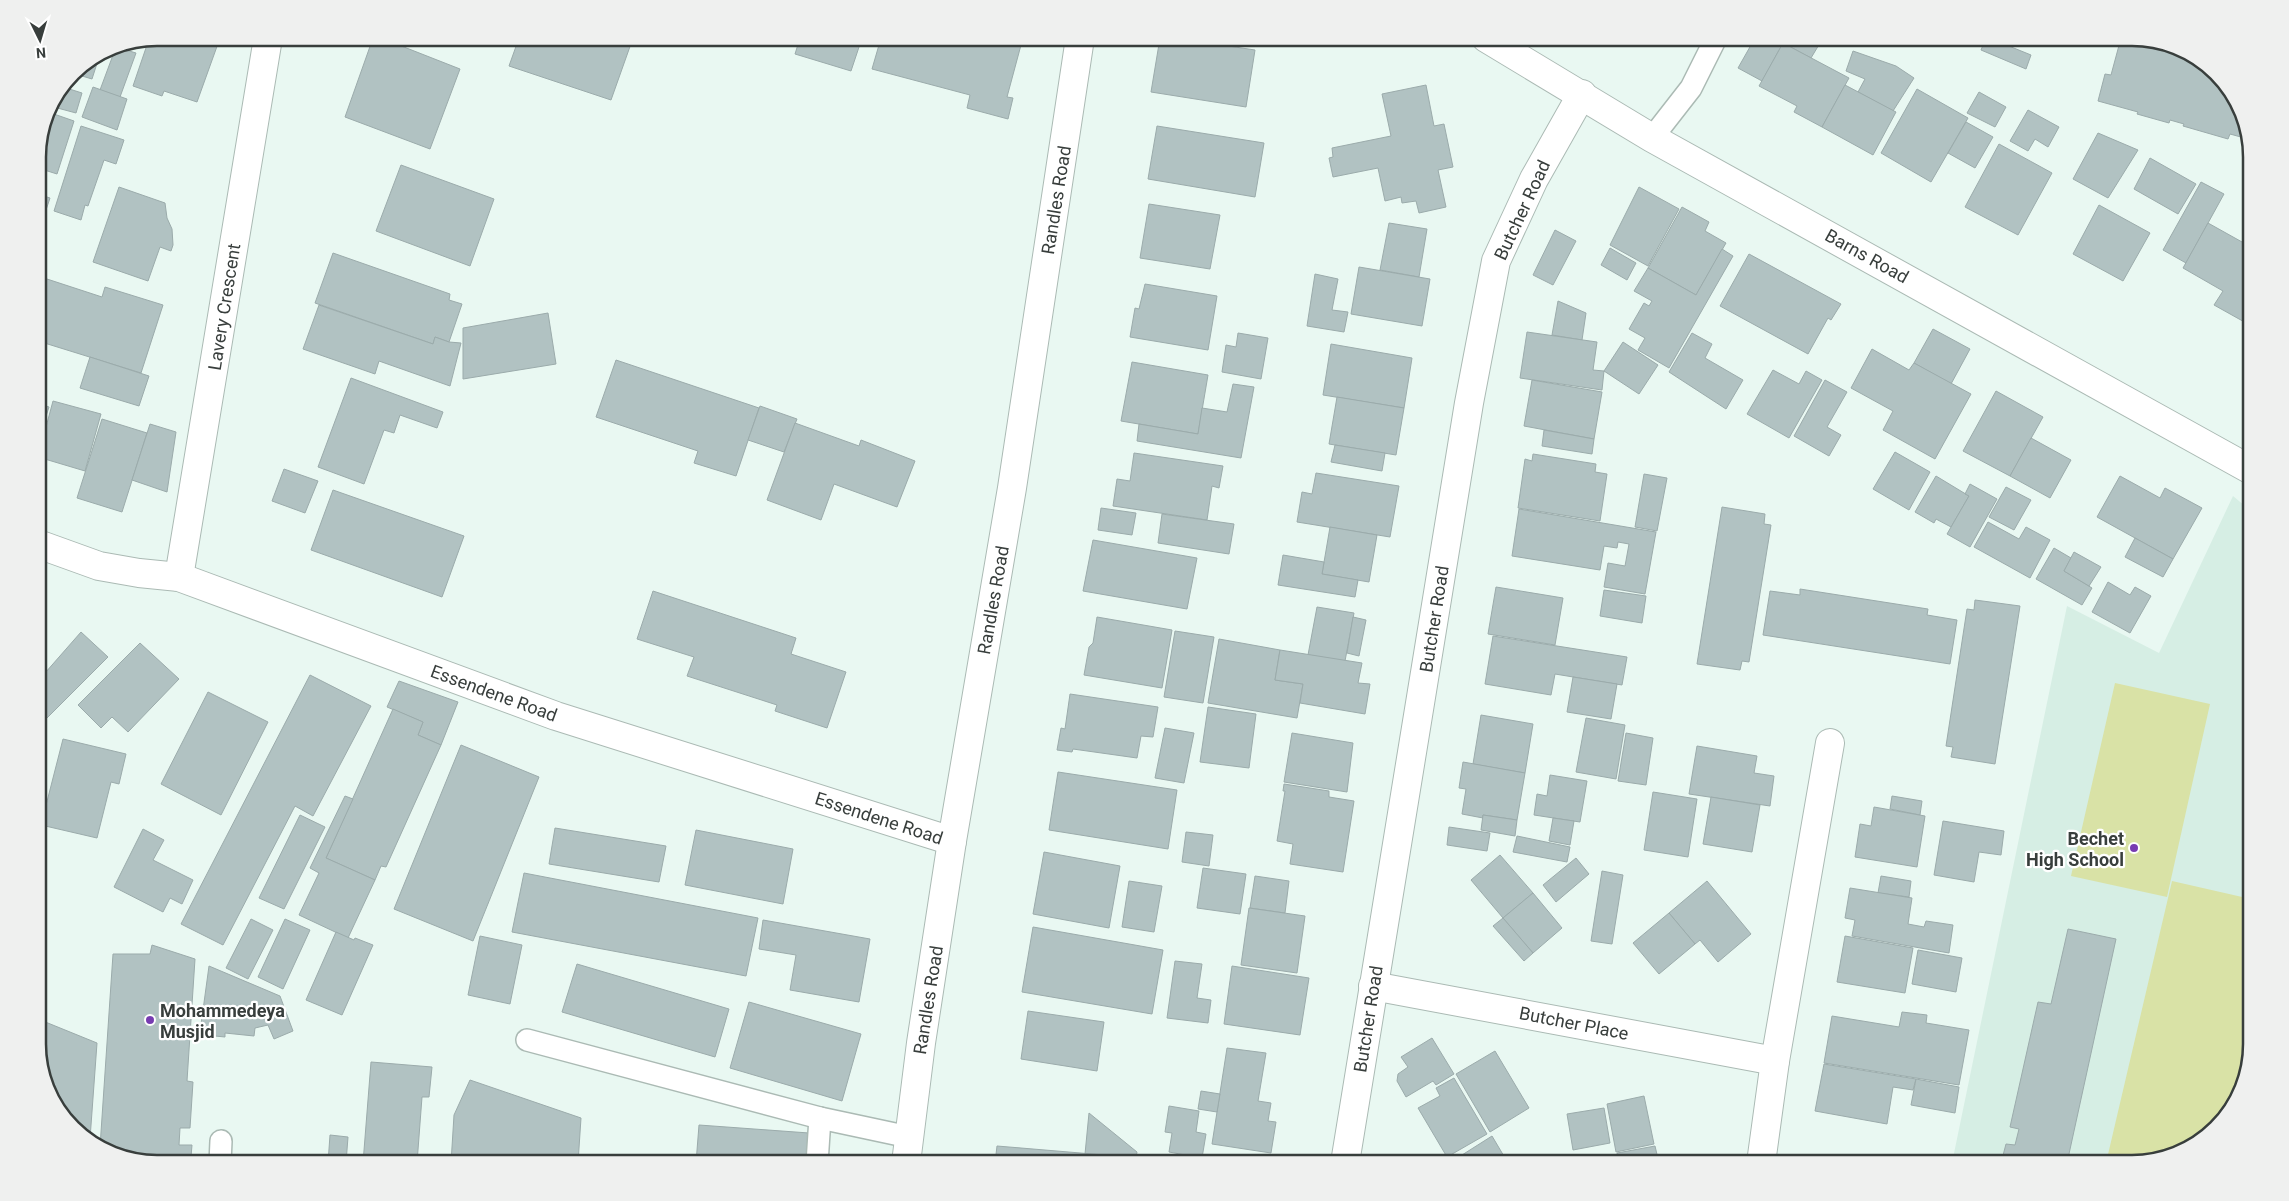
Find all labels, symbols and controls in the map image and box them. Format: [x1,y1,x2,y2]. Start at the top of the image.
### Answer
north arrow [15,15,65,65]
text: N [36,45,47,61]
street label: Randles Road [1037,144,1075,256]
street label: Butcher Road [1490,157,1554,263]
street label: Barns Road [1822,224,1912,288]
street label: Lavery Crescent [204,242,244,372]
street label: Randles Road [973,544,1013,656]
street label: Butcher Road [1415,564,1453,674]
street label: Essendene Road [428,660,560,726]
street label: Essendene Road [812,787,946,849]
place label: Bechet High School [2026,828,2124,870]
marker: Bechet High School [2128,842,2140,854]
street label: Randles Road [909,944,947,1056]
street label: Butcher Road [1349,964,1387,1074]
place label: Mohammedeya Musjid [160,1000,285,1042]
street label: Butcher Place [1518,1002,1630,1044]
marker: Mohammedeya Musjid [144,1014,156,1026]

